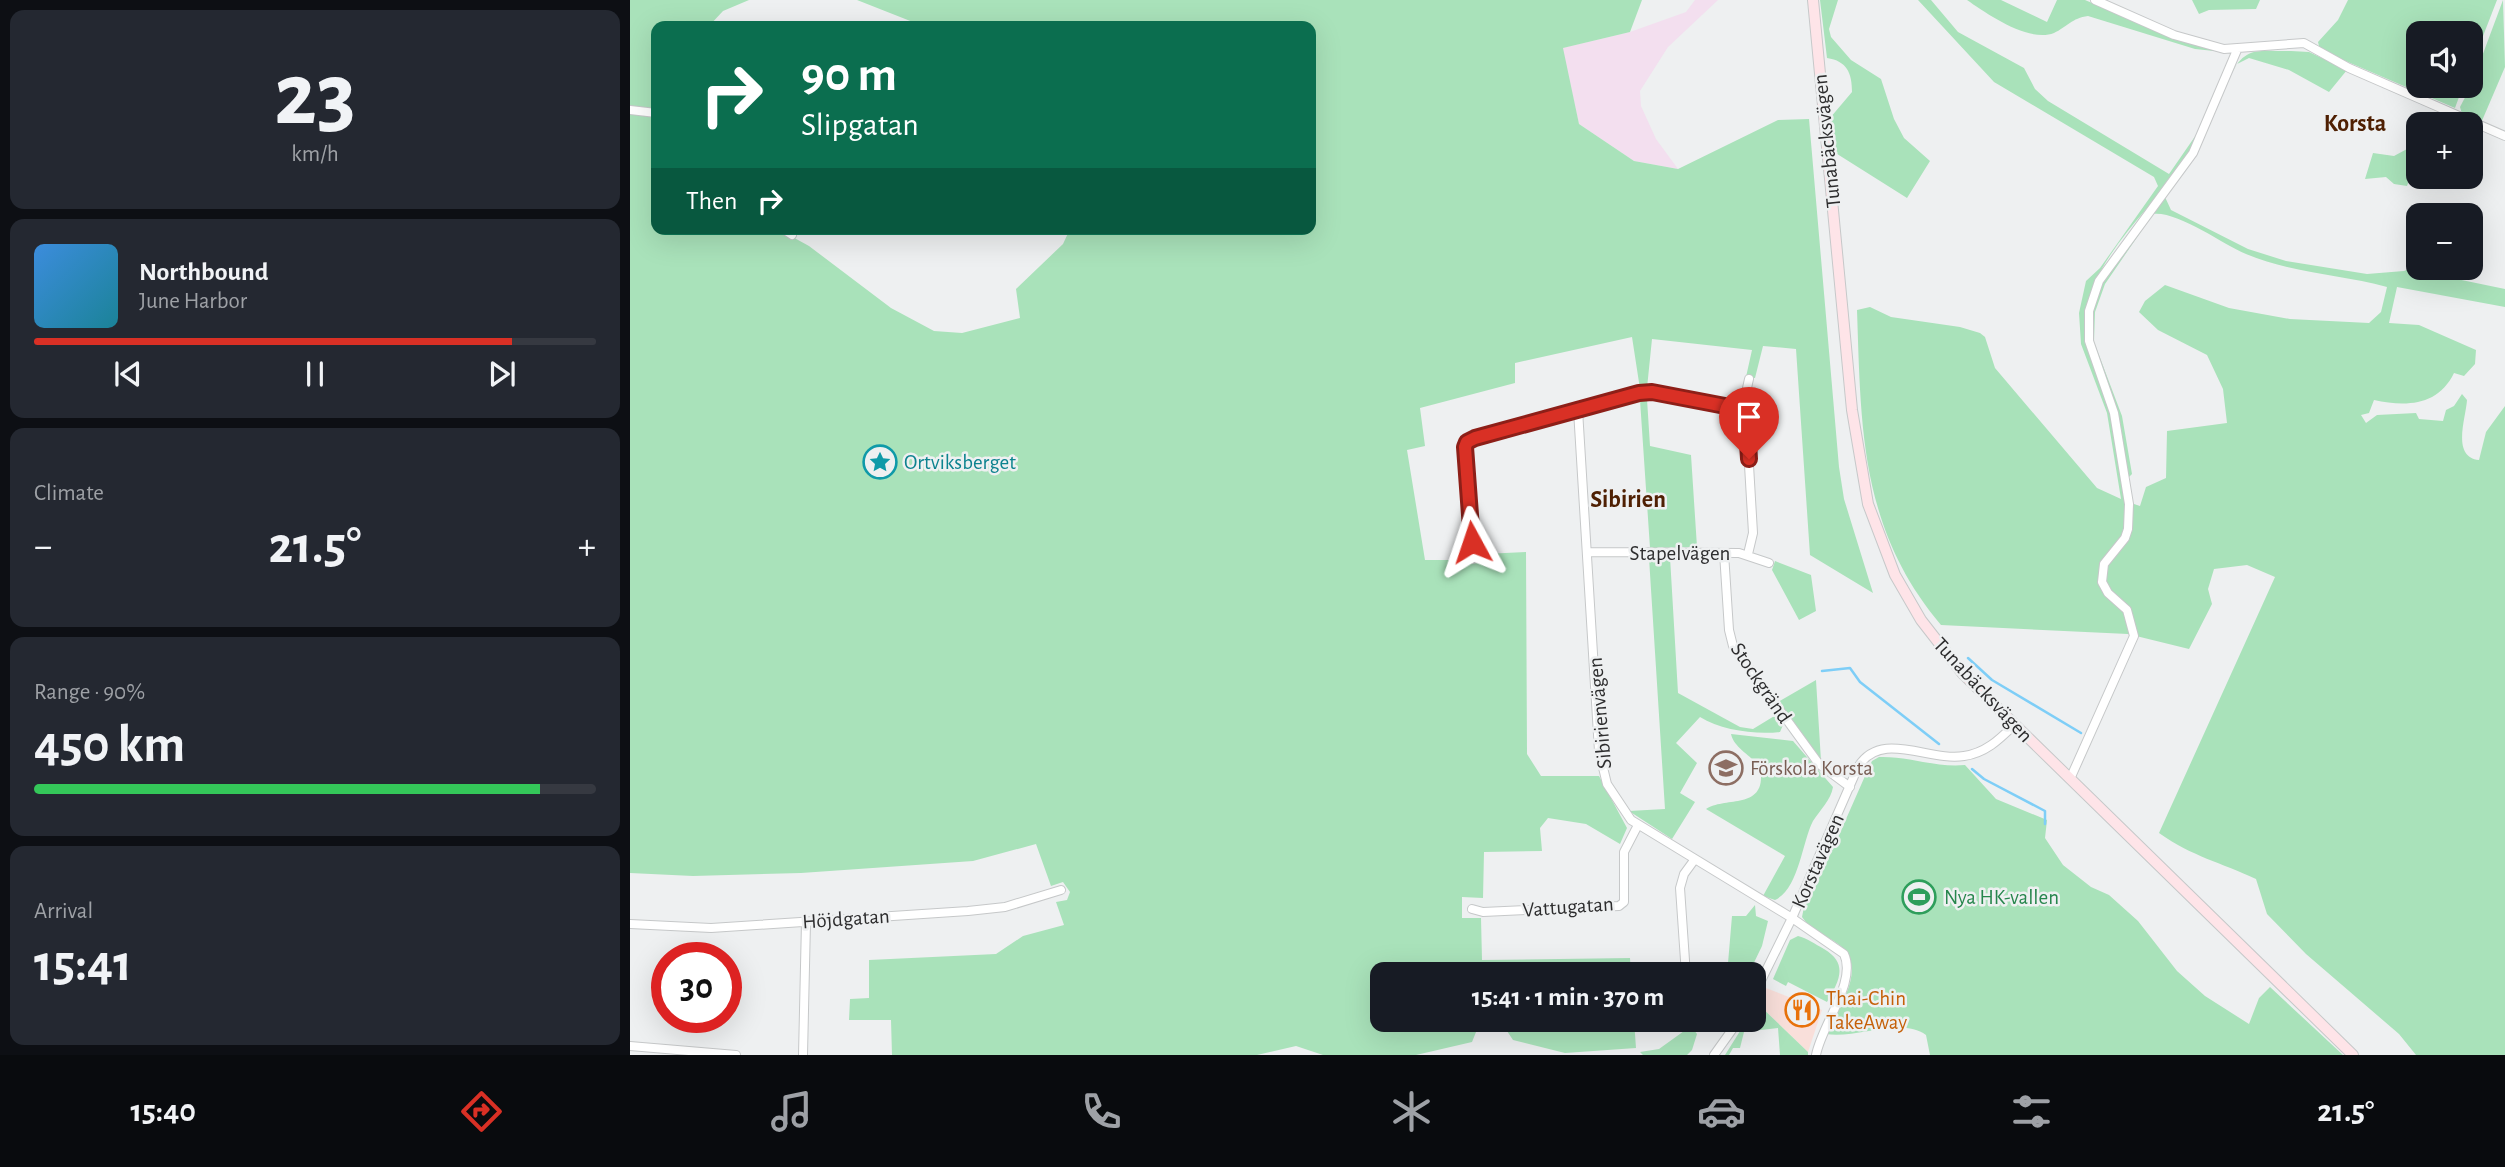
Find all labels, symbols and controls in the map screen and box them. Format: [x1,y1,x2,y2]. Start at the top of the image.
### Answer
map controls [2406,21,2483,280]
button: sound [2406,21,2483,98]
icon: right [686,49,777,140]
text: 23 [274,50,356,141]
text: 90 m [801,51,897,100]
street label: Tunabäcksvägen [1810,73,1844,209]
text: Slipgatan [801,109,919,141]
district label: Korsta [2324,112,2386,136]
button: + [2406,112,2483,189]
text: km/h [291,143,339,166]
icon: right [751,182,789,220]
text: Then [686,188,737,214]
button: − [2406,203,2483,280]
text: Northbound [139,259,268,285]
text: June Harbor [139,290,247,313]
icon: previous [109,355,147,393]
icon: pause [296,355,334,393]
icon: next [483,355,521,393]
pin [1719,387,1779,459]
icon: arrive [1730,398,1768,436]
place icon: Ortviksberget [861,443,899,481]
place label: Ortviksberget [904,452,1016,473]
text: Climate [34,482,104,505]
district label: Sibirien [1590,488,1666,512]
position arrow [1435,505,1509,579]
text: 21.5° [269,520,361,572]
text: − [34,528,52,566]
text: + [578,528,596,566]
street label: Stapelvägen [1630,543,1730,564]
street label: Tunabäcksvägen [1929,634,2037,746]
street label: Stockgränd [1727,639,1795,727]
street label: Sibirienvägen [1585,656,1615,770]
text: Range · 90% [34,681,145,704]
text: 450 km [34,719,185,771]
school or university icon: Förskola Korsta [1707,749,1745,787]
place label: Förskola Korsta [1750,758,1873,779]
street label: Korstavägen [1788,811,1848,911]
sports icon: Nya HK-vallen [1900,878,1938,916]
place label: Nya HK-vallen [1944,887,2059,908]
street label: Vattugatan [1522,893,1614,921]
text: Arrival [34,900,93,923]
street label: Höjdgatan [802,905,890,933]
text: 15:41 [34,938,132,990]
speed limit sign: 30 [651,942,742,1033]
text: 15:41 · 1 min · 370 m [1472,984,1664,1010]
place label: Thai-Chin TakeAway [1826,988,1907,1033]
restaurant icon: Thai-Chin TakeAway [1783,991,1821,1029]
icon: directions [457,1087,506,1136]
icon: music [767,1087,816,1136]
icon: phone [1077,1087,1126,1136]
icon: climate [1387,1087,1436,1136]
icon: car [1697,1087,1746,1136]
icon: filters [2007,1087,2056,1136]
text: 15:40 [131,1095,196,1127]
text: 21.5° [2317,1095,2374,1127]

